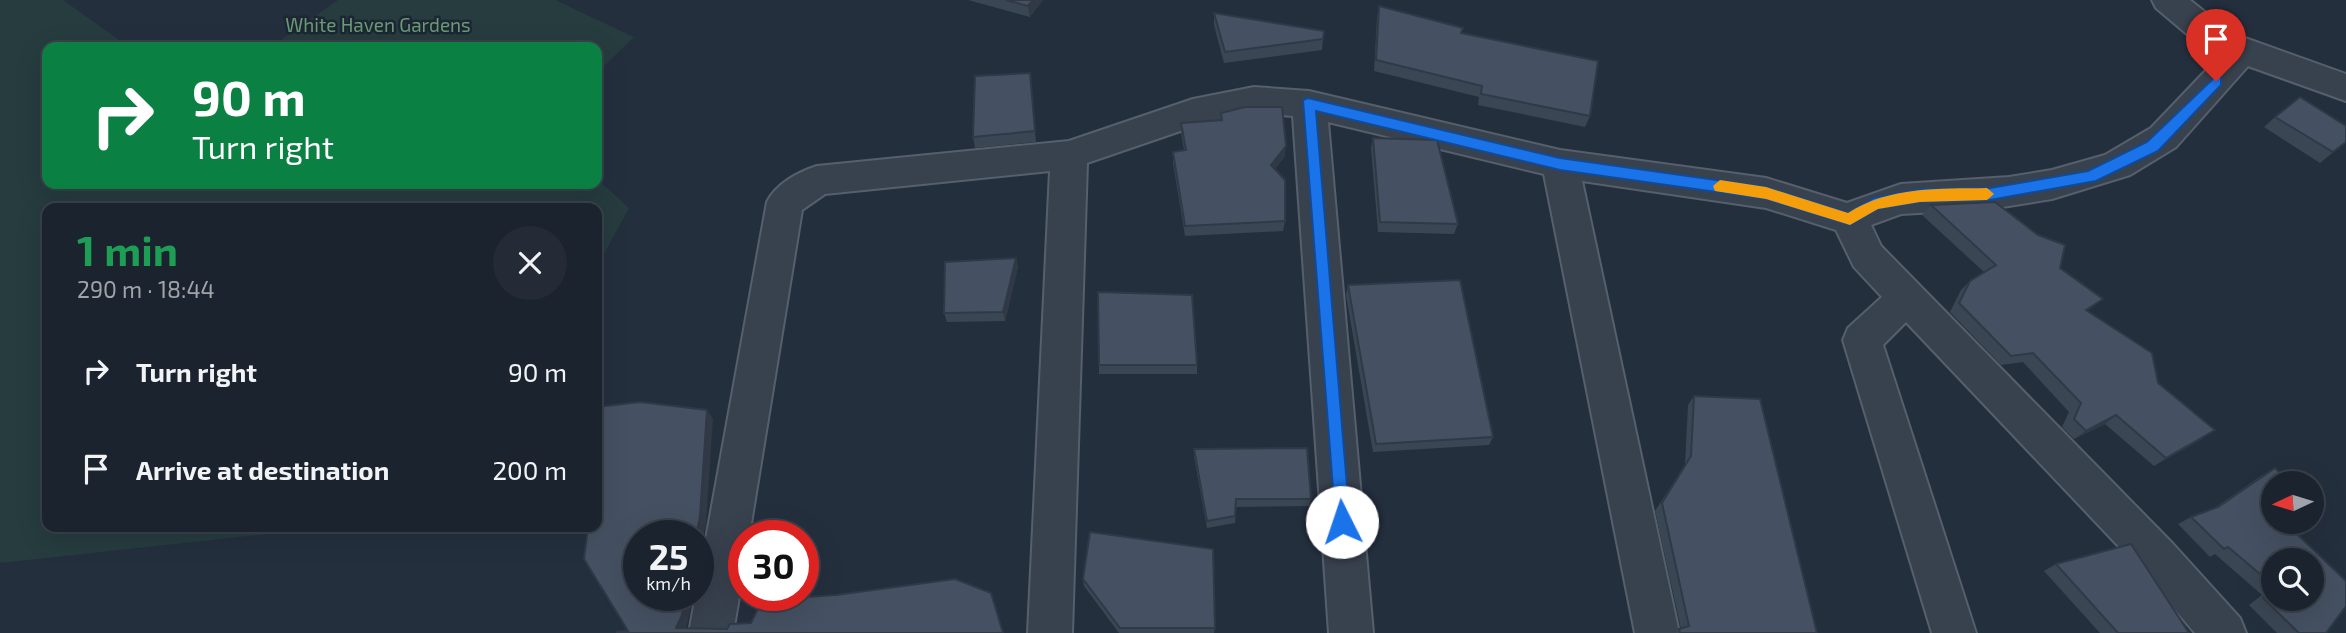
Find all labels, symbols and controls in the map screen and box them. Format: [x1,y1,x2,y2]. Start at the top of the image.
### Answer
pin [2186,9,2246,81]
park label: White Haven Gardens [285,13,471,36]
icon: arrive [2197,20,2235,58]
text: 90 m [192,67,306,126]
icon: right [77,70,168,161]
text: Turn right [192,127,334,165]
text: 1 min [77,224,178,274]
button: close [493,226,567,300]
text: 290 m · 18:44 [77,275,215,303]
icon: right [77,352,115,390]
text: Turn right [136,356,257,387]
text: 90 m [508,356,567,387]
icon: arrive [77,450,115,488]
text: Arrive at destination [136,454,389,485]
text: 200 m [492,454,567,485]
north arrow [2261,471,2324,534]
map controls [2261,471,2324,611]
position arrow [1305,485,1379,559]
speed limit sign: 30 [728,520,819,611]
text: 25 [649,535,688,577]
button: search [2261,548,2324,611]
text: km/h [646,572,691,594]

